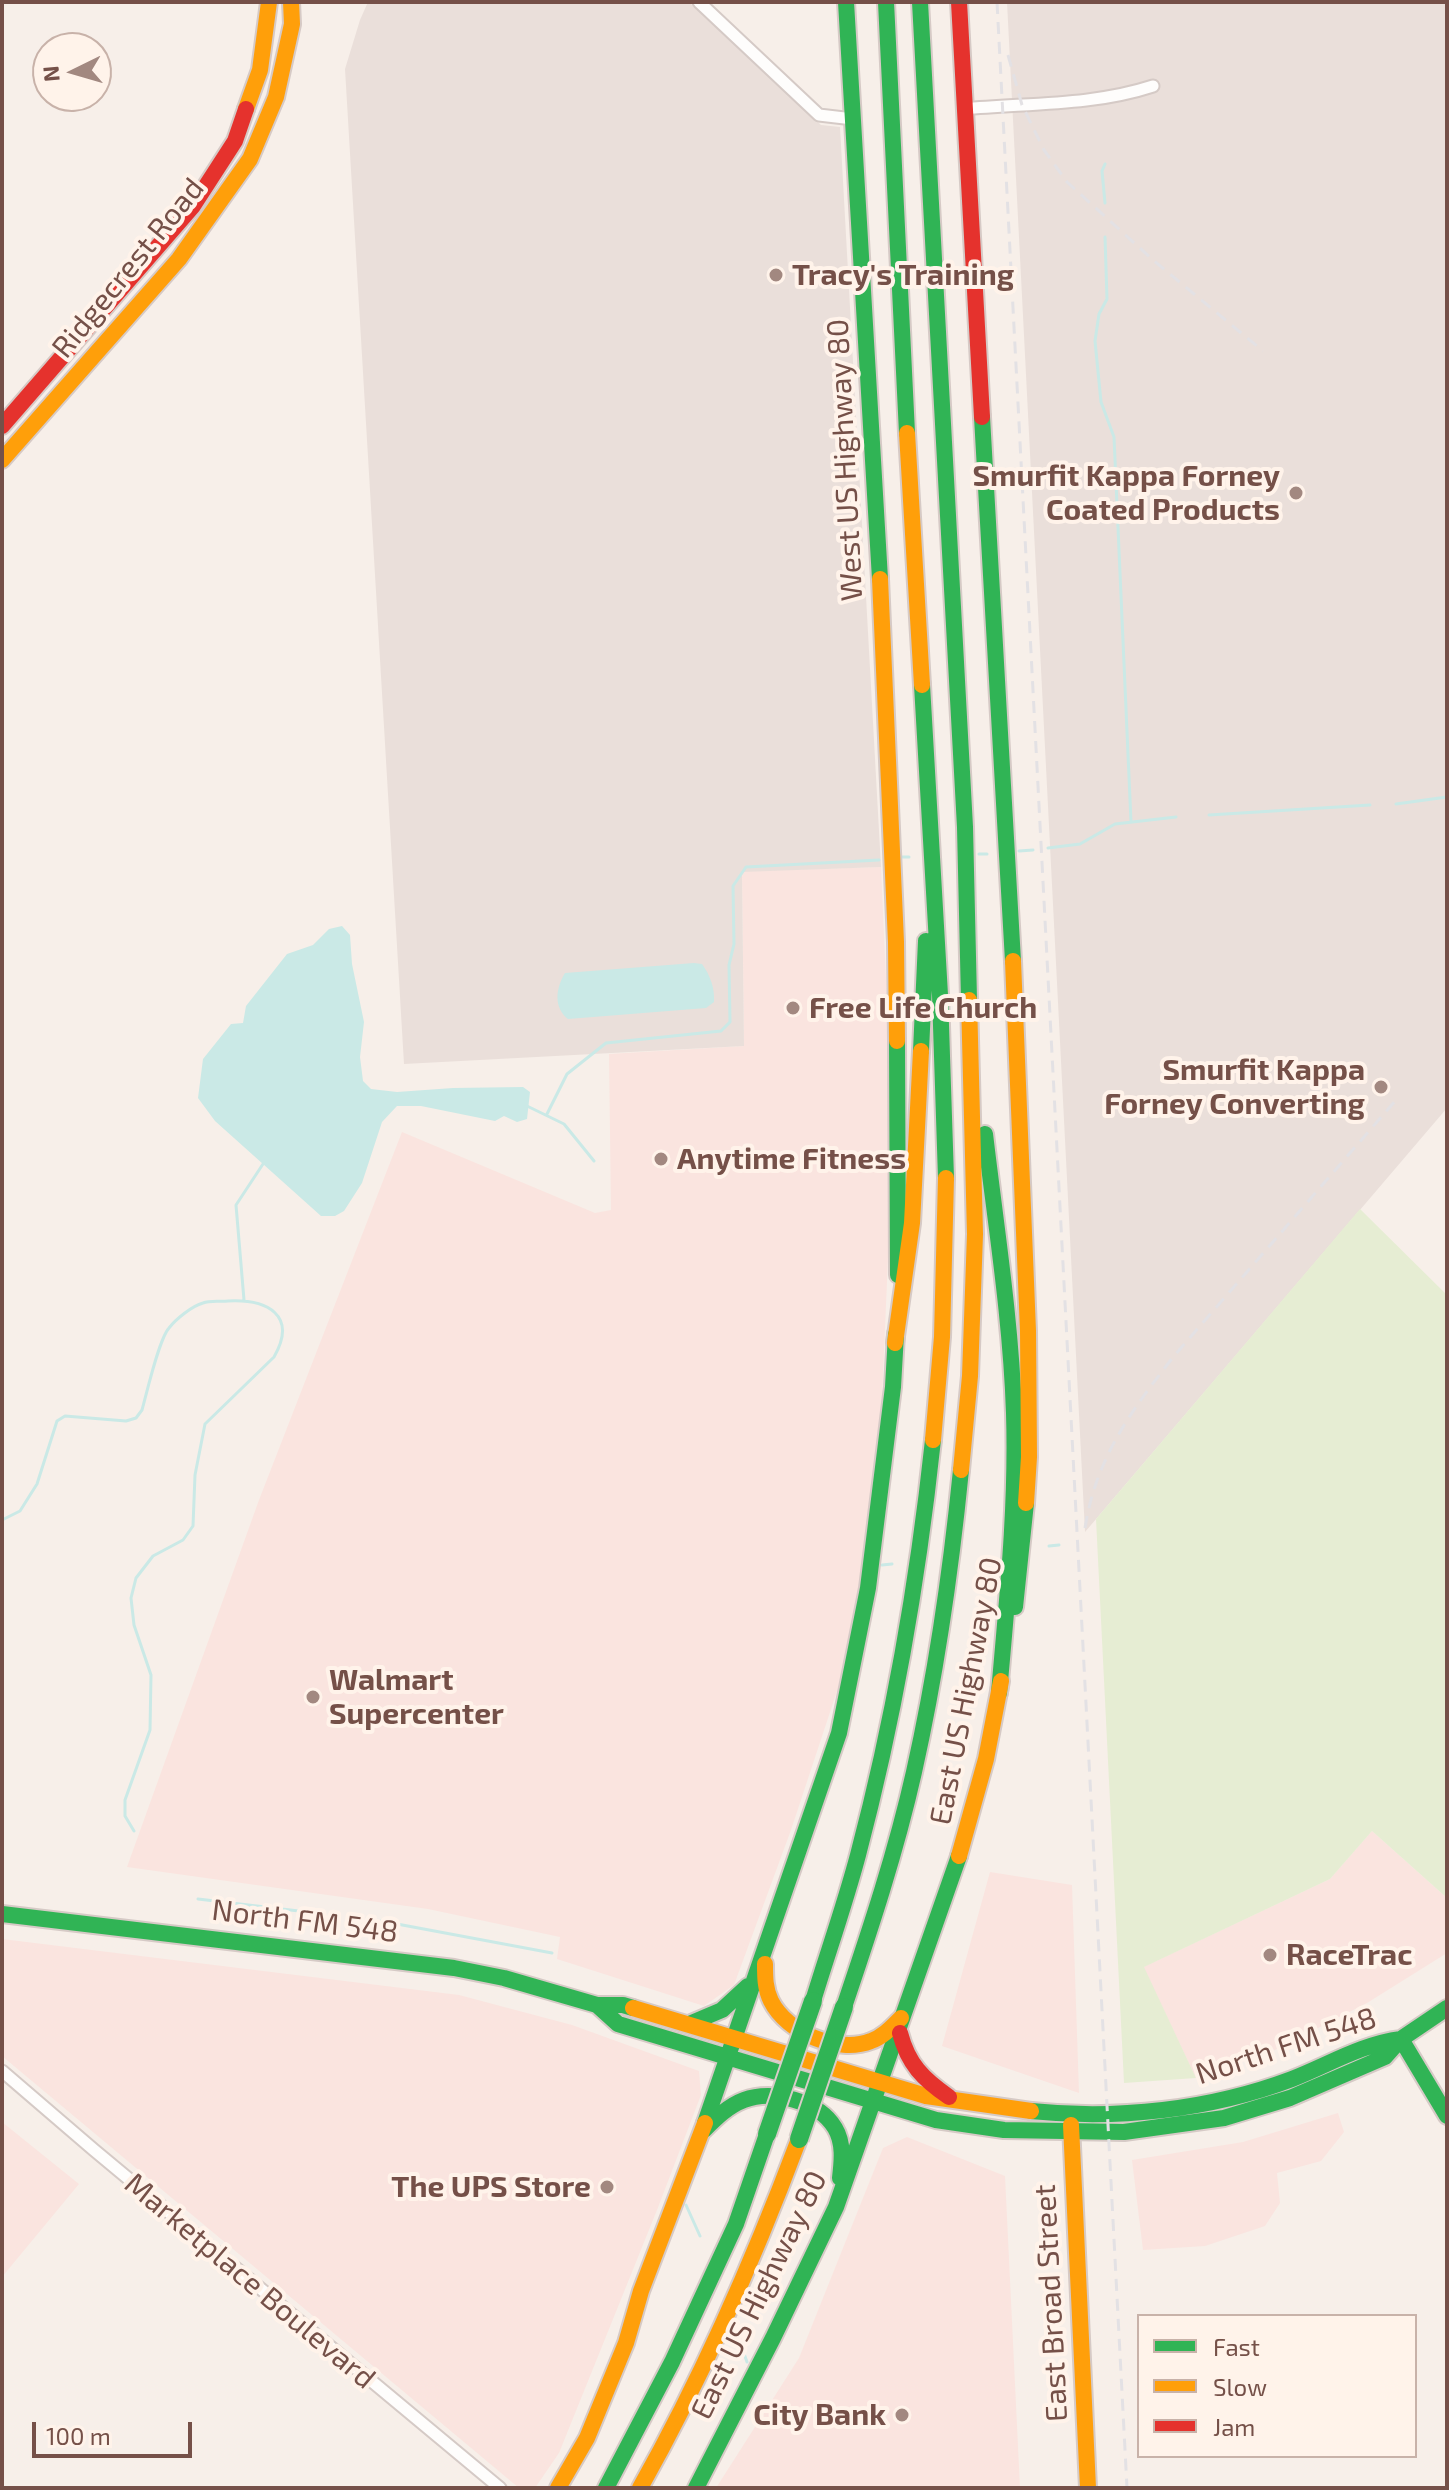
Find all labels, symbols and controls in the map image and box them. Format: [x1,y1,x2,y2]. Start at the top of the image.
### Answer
north arrow [32,32,112,112]
text: N [36,65,64,83]
street label: Ridgecrest Road [45,171,211,365]
place label: Tracy's Training [792,257,1014,293]
marker: Tracy's Training [767,266,785,284]
street label: West US Highway 80 [820,318,870,602]
place label: Smurfit Kappa Forney Coated Products [972,458,1280,528]
marker: Smurfit Kappa Forney Coated Products [1287,484,1305,502]
place label: Free Life Church [809,990,1037,1026]
marker: Free Life Church [784,999,802,1017]
place label: Smurfit Kappa Forney Converting [1104,1052,1365,1122]
marker: Smurfit Kappa Forney Converting [1372,1078,1390,1096]
place label: Anytime Fitness [677,1141,906,1177]
marker: Anytime Fitness [652,1150,670,1168]
street label: East US Highway 80 [922,1554,1010,1828]
place label: Walmart Supercenter [329,1662,504,1732]
marker: Walmart Supercenter [304,1688,322,1706]
street label: North FM 548 [210,1892,400,1950]
place label: RaceTrac [1286,1937,1412,1973]
marker: RaceTrac [1261,1946,1279,1964]
street label: North FM 548 [1191,2000,1381,2092]
street label: East US Highway 80 [683,2165,835,2425]
street label: Marketplace Boulevard [117,2166,383,2396]
place label: The UPS Store [391,2169,591,2205]
marker: The UPS Store [598,2178,616,2196]
street label: East Broad Street [1027,2183,1075,2423]
legend [1137,2314,1417,2458]
text: Fast [1213,2332,1260,2361]
text: Slow [1213,2372,1267,2401]
place label: City Bank [753,2397,886,2433]
scale bar [36,2406,196,2456]
marker: City Bank [893,2406,911,2424]
text: Jam [1213,2412,1255,2441]
text: 100 m [46,2421,111,2450]

